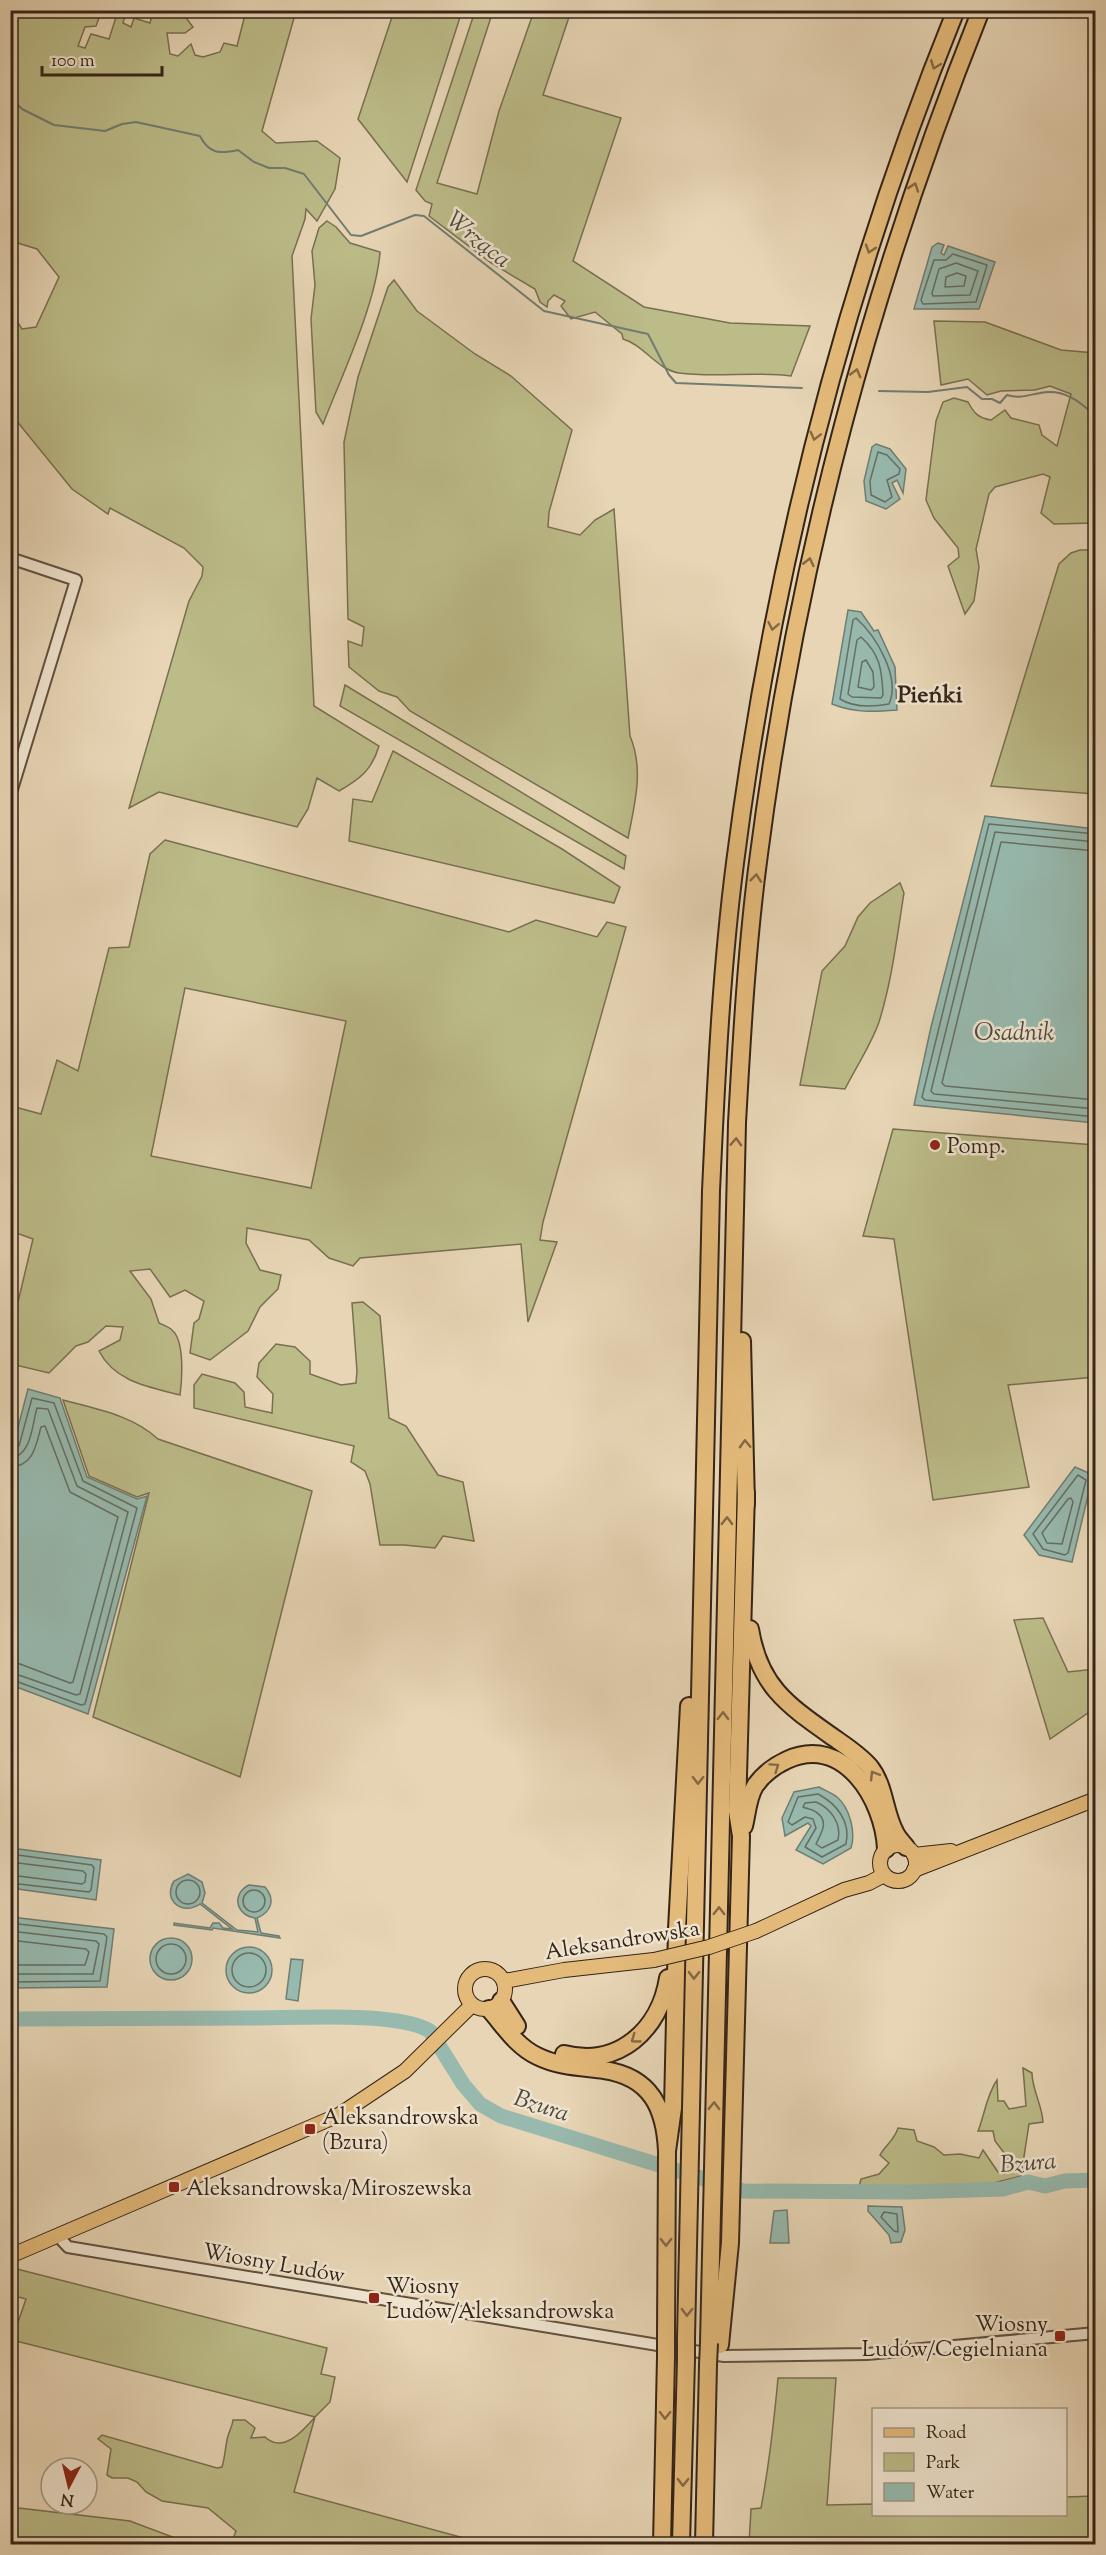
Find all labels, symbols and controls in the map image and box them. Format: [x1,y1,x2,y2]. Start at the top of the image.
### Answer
scale bar [42,39,162,77]
text: 100 m [51,49,95,75]
one-way arrow [929,59,942,70]
one-way arrow [906,182,919,192]
water label: Wrząca [438,204,517,277]
one-way arrow [865,243,877,254]
one-way arrow [849,368,861,379]
one-way arrow [810,431,823,441]
one-way arrow [802,557,815,567]
one-way arrow [767,621,780,631]
district label: Pieńki [897,679,963,713]
one-way arrow [749,874,762,883]
water label: Osadnik [974,1017,1054,1051]
place label: Pomp. [947,1132,1006,1164]
one-way arrow [730,1137,742,1146]
marker: Pomp. [928,1138,942,1152]
one-way arrow [739,1439,751,1448]
one-way arrow [721,1516,733,1525]
one-way arrow [716,1711,729,1720]
one-way arrow [768,1763,779,1774]
one-way arrow [869,1771,881,1781]
one-way arrow [692,1776,705,1785]
one-way arrow [712,1906,725,1915]
street label: Aleksandrowska [543,1914,702,1970]
one-way arrow [688,1971,700,1980]
one-way arrow [630,2032,641,2043]
water label: Bzura [509,2082,573,2132]
one-way arrow [708,2101,720,2110]
place label: Aleksandrowska (Bzura) [322,2103,479,2160]
marker: Aleksandrowska (Bzura) [303,2122,317,2136]
water label: Bzura [999,2145,1057,2183]
place label: Aleksandrowska/Miroszewska [186,2174,472,2206]
marker: Aleksandrowska/Miroszewska [167,2180,181,2194]
street label: Wiosny Ludów [200,2237,348,2293]
one-way arrow [660,2238,672,2247]
place label: Wiosny Ludów/Aleksandrowska [386,2272,614,2329]
marker: Wiosny Ludów/Aleksandrowska [367,2291,381,2305]
one-way arrow [681,2307,693,2316]
place label: Wiosny Ludów/Cegielniana [862,2310,1048,2367]
marker: Wiosny Ludów/Cegielniana [1053,2329,1067,2343]
legend [872,2408,1067,2516]
one-way arrow [658,2411,671,2420]
text: Road [926,2421,966,2447]
text: Park [926,2451,961,2477]
north arrow [39,2456,99,2516]
one-way arrow [677,2477,689,2486]
text: Water [926,2481,975,2507]
text: N [60,2486,75,2511]

